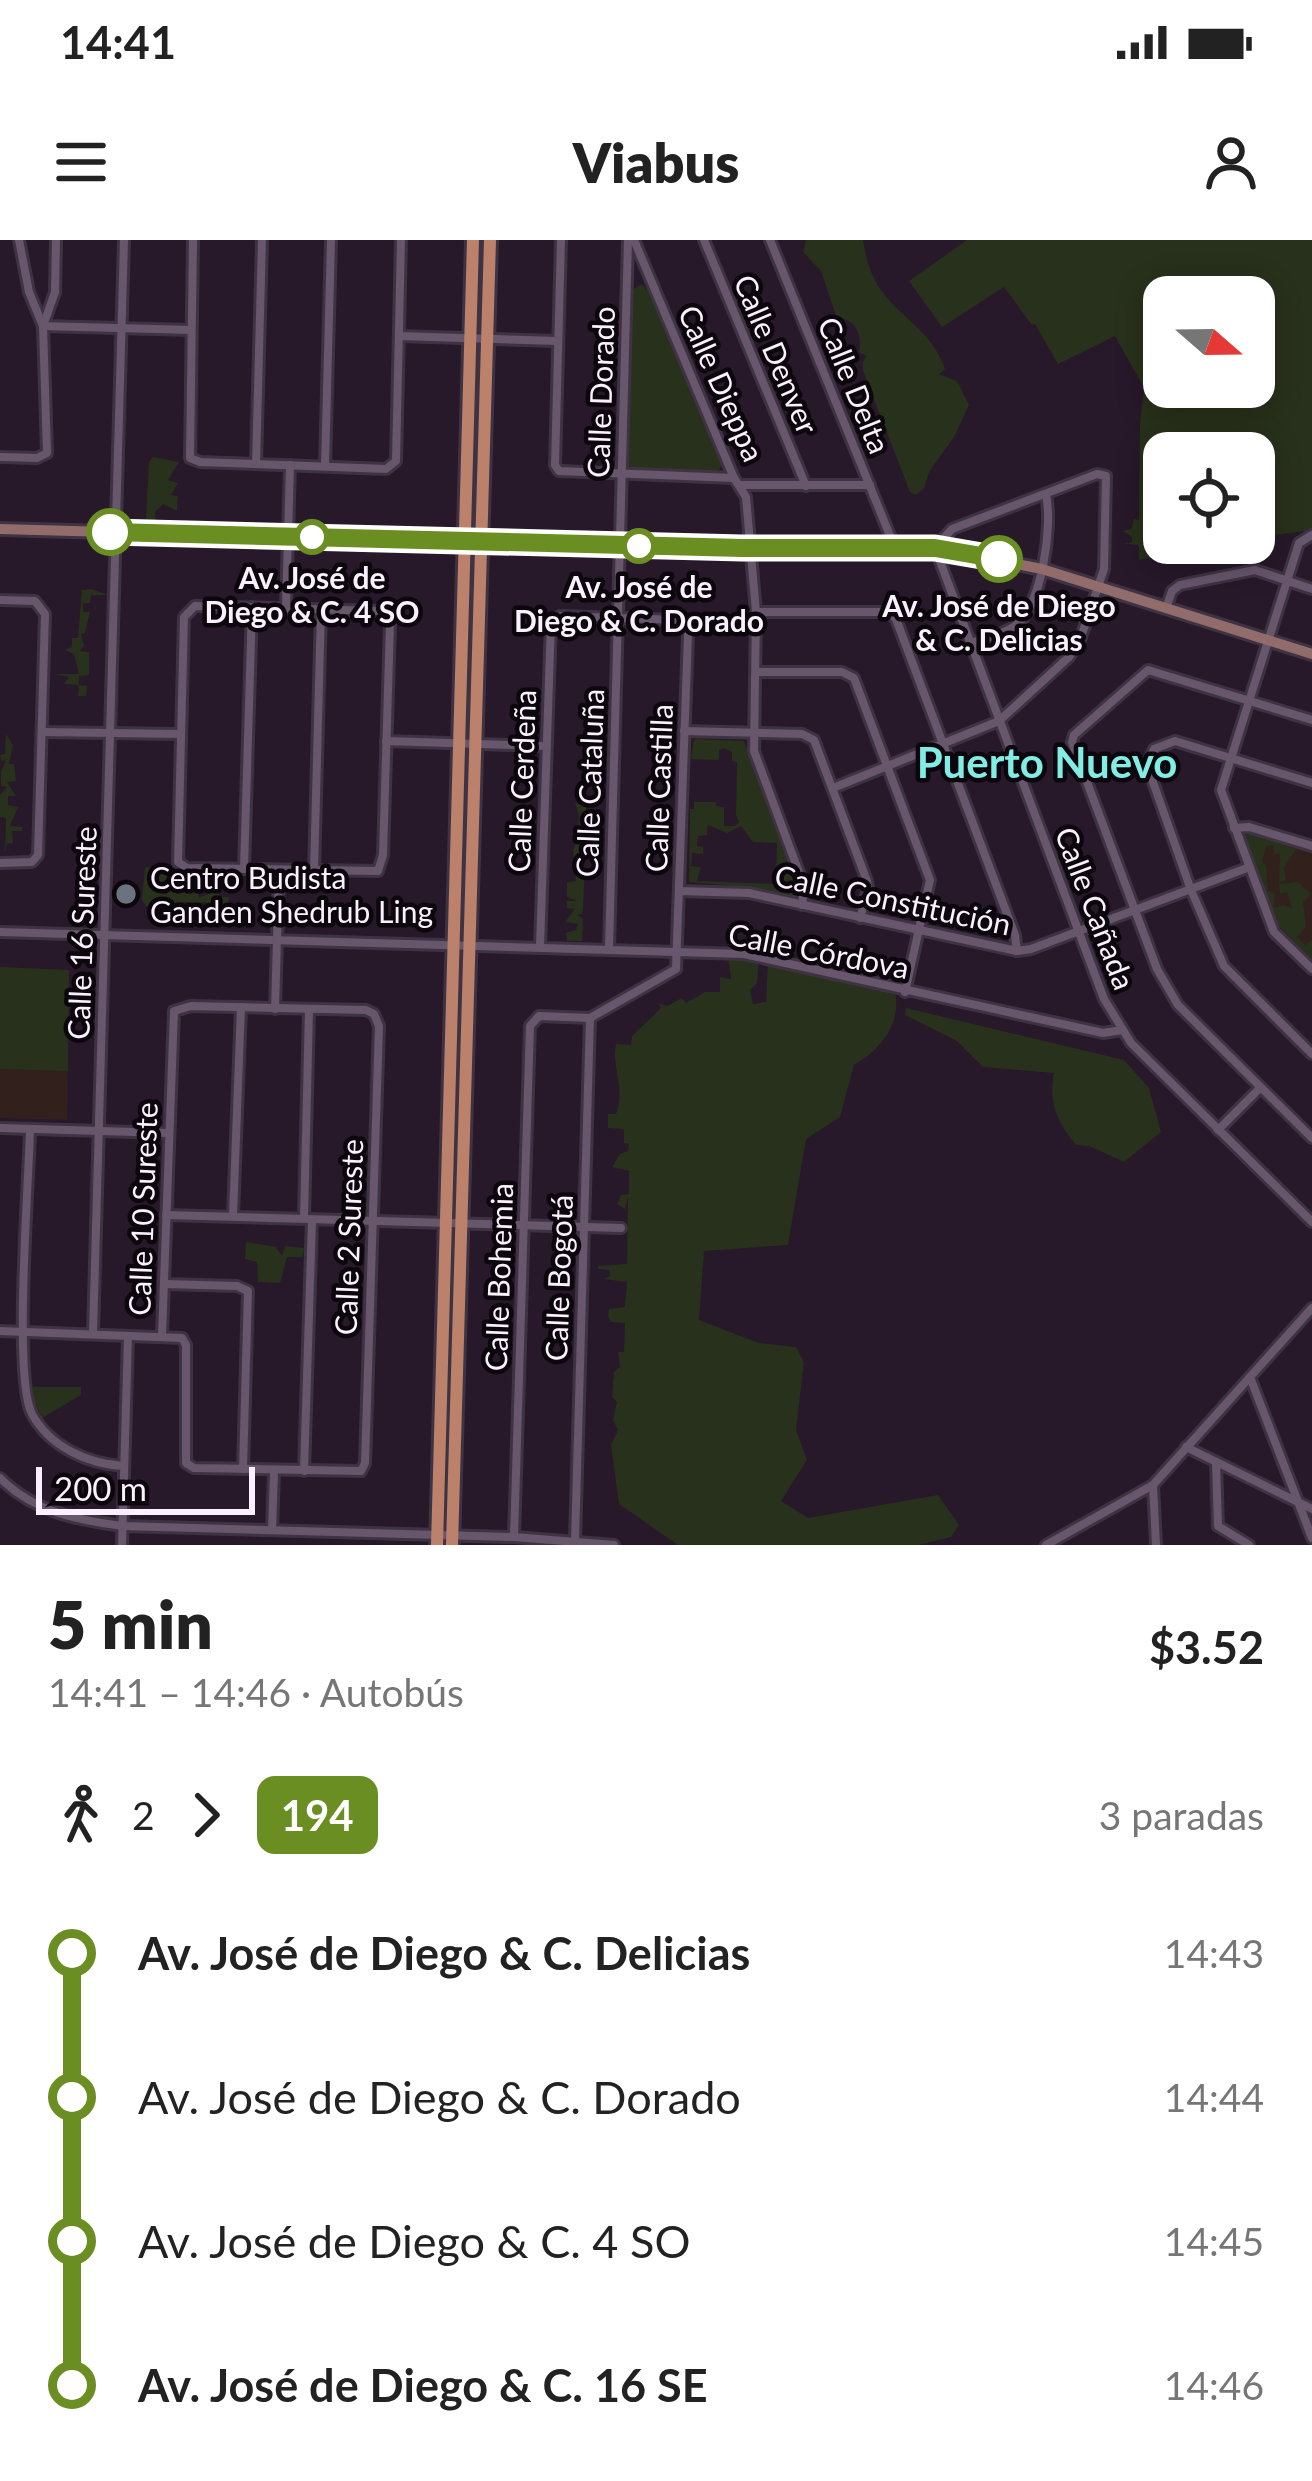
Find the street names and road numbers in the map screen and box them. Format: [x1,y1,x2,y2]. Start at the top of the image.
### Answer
street label: Calle Denver [727,269,827,439]
street label: Calle Dieppa [672,300,772,466]
street label: Calle Dorado [579,306,621,478]
street label: Calle Delta [811,312,899,458]
street label: Calle Cataluña [568,688,610,878]
street label: Calle Cerdeña [500,689,542,873]
street label: Calle Castilla [637,703,679,873]
street label: Calle Cañada [1049,822,1143,994]
street label: Calle 16 Sureste [59,826,103,1040]
street label: Calle Constitución [772,856,1014,942]
street label: Calle Córdova [726,915,912,985]
street label: Calle 10 Sureste [120,1102,164,1316]
street label: Calle 2 Sureste [327,1138,369,1336]
street label: Calle Bohemia [477,1182,519,1372]
street label: Calle Bogotá [537,1194,579,1362]

